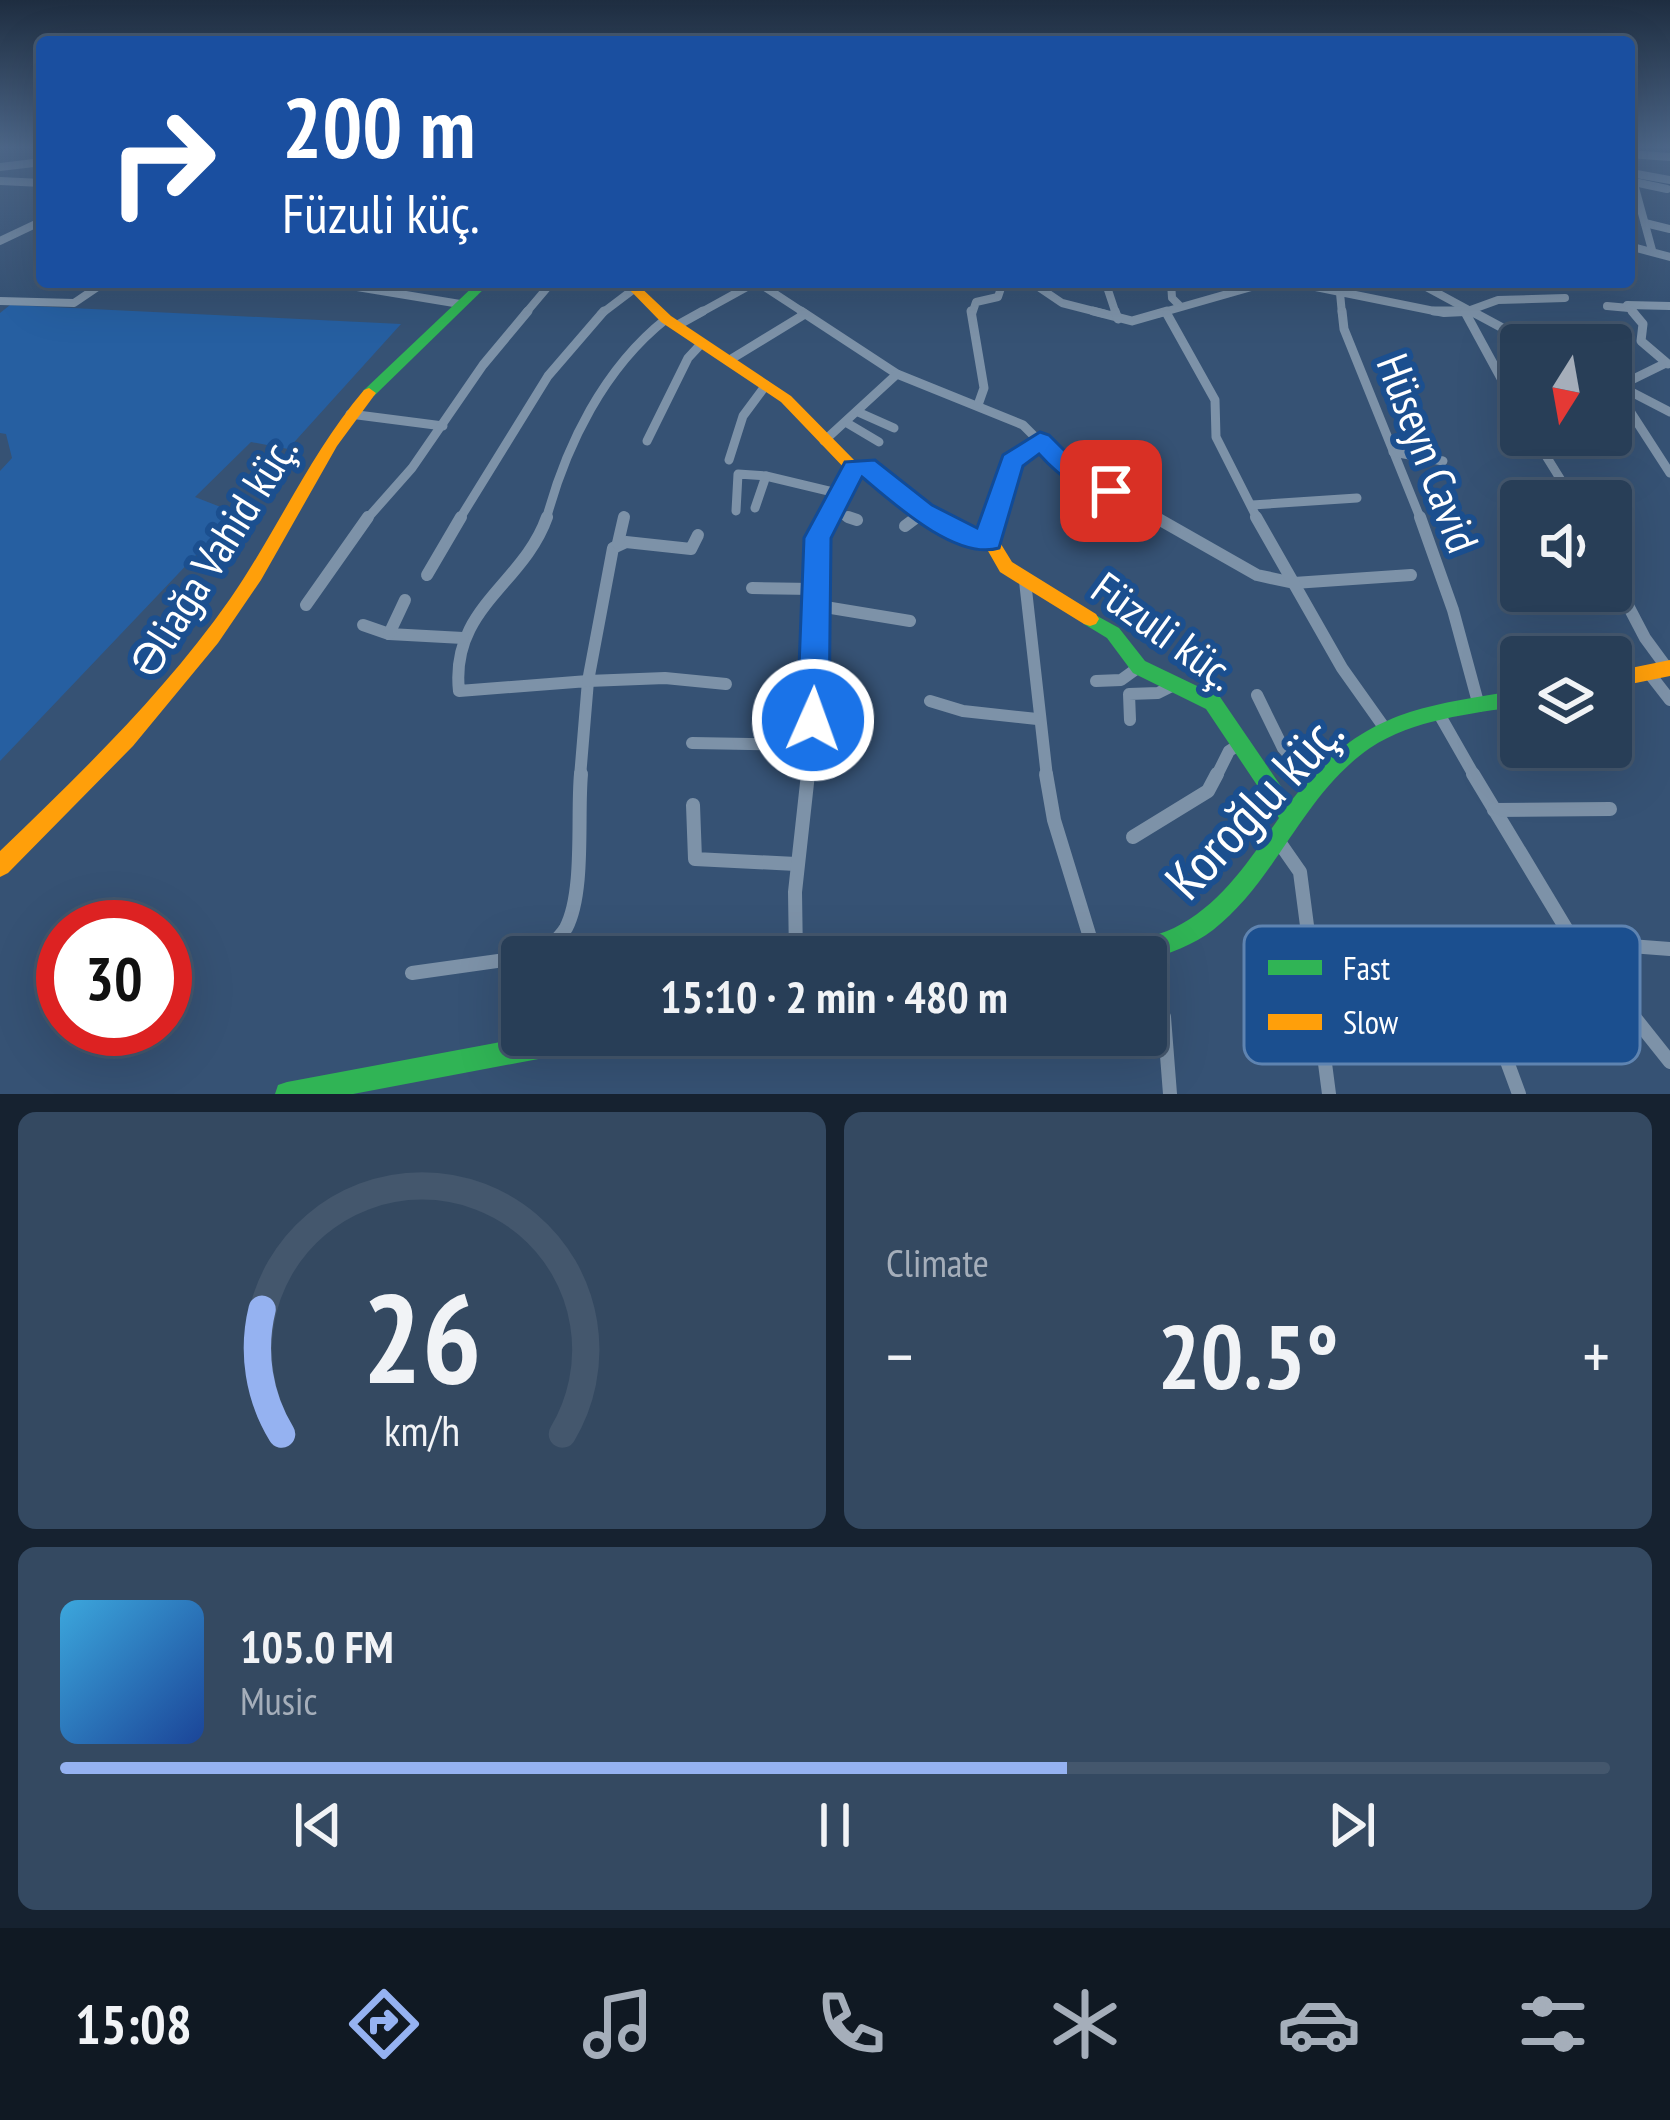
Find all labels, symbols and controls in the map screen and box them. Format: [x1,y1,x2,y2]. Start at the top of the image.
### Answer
text: 200 m [282,72,475,181]
icon: right [84,84,240,240]
text: Füzuli küç. [282,178,480,248]
north arrow [1500,324,1632,456]
map controls [1500,324,1632,768]
street label: Hüseyn Cavid [1365,345,1493,560]
street label: Əliağa Vahid küç. [115,424,310,687]
pin [1060,440,1162,542]
icon: arrive [1078,458,1144,524]
button: sound [1500,480,1632,612]
street label: Füzuli küç. [1081,558,1248,702]
button: layers [1500,636,1632,768]
position arrow [750,657,876,783]
street label: Koroğlu küç. [1149,697,1357,913]
speed limit sign: 30 [36,900,192,1056]
legend [1244,926,1640,1064]
text: Fast [1343,946,1390,989]
text: 15:10 · 2 min · 480 m [660,967,1008,1025]
text: Slow [1343,1000,1399,1043]
text: Climate [886,1237,989,1288]
text: 26 [362,1256,482,1417]
text: 20.5° [1158,1297,1338,1414]
text: − [886,1313,913,1398]
text: + [1583,1313,1610,1398]
text: km/h [384,1401,460,1457]
text: 105.0 FM [240,1617,394,1675]
text: Music [240,1675,317,1726]
icon: previous [285,1792,351,1858]
icon: pause [802,1792,868,1858]
icon: next [1319,1792,1385,1858]
icon: directions [342,1982,426,2066]
icon: music [576,1982,660,2066]
icon: phone [809,1982,893,2066]
icon: climate [1043,1982,1127,2066]
icon: car [1277,1982,1361,2066]
icon: filters [1511,1982,1595,2066]
text: 15:08 [75,1989,192,2059]

